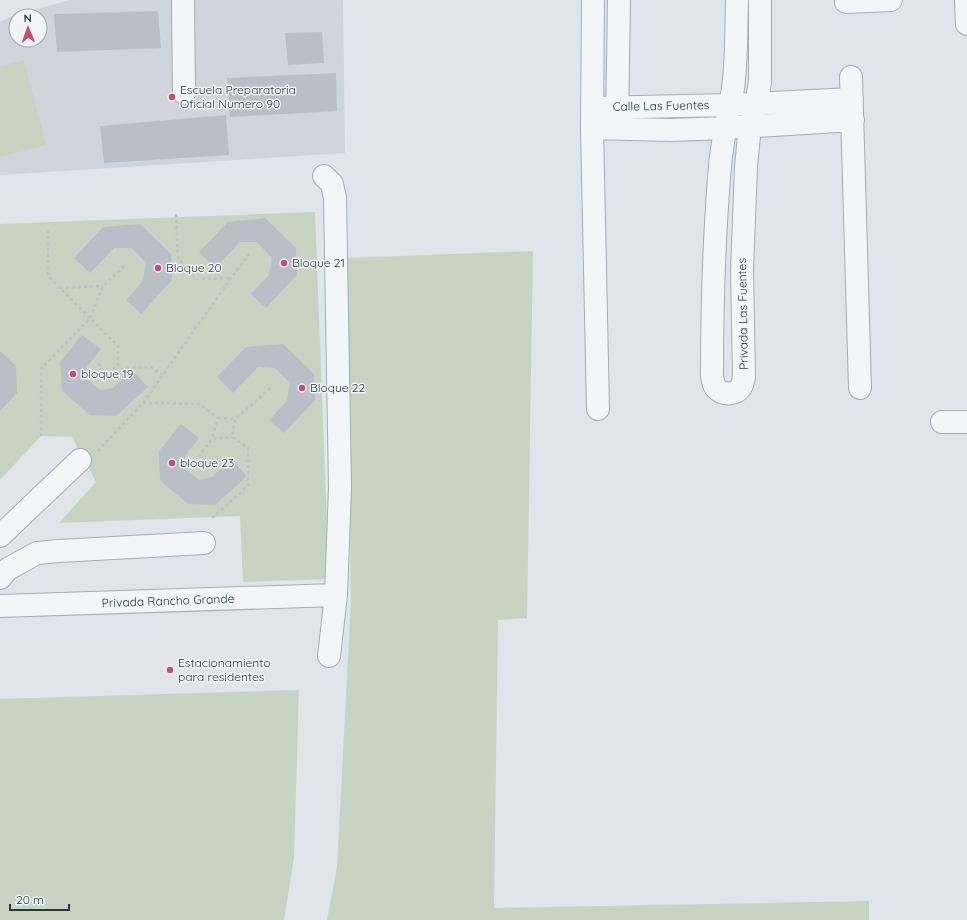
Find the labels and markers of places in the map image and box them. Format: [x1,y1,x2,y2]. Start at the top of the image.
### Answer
place label: Escuela Preparatoria Oficial Numero 90 [180,82,296,111]
marker: Escuela Preparatoria Oficial Numero 90 [167,92,177,102]
place label: Bloque 21 [292,255,345,270]
marker: Bloque 21 [279,258,289,268]
place label: Bloque 20 [166,260,222,275]
marker: Bloque 20 [153,263,163,273]
place label: bloque 19 [81,366,134,381]
marker: bloque 19 [68,369,78,379]
place label: Bloque 22 [310,380,365,395]
marker: Bloque 22 [297,383,307,393]
place label: bloque 23 [180,455,234,470]
marker: bloque 23 [167,458,177,468]
place label: Estacionamiento para residentes [178,655,271,684]
marker: Estacionamiento para residentes [165,665,175,675]

